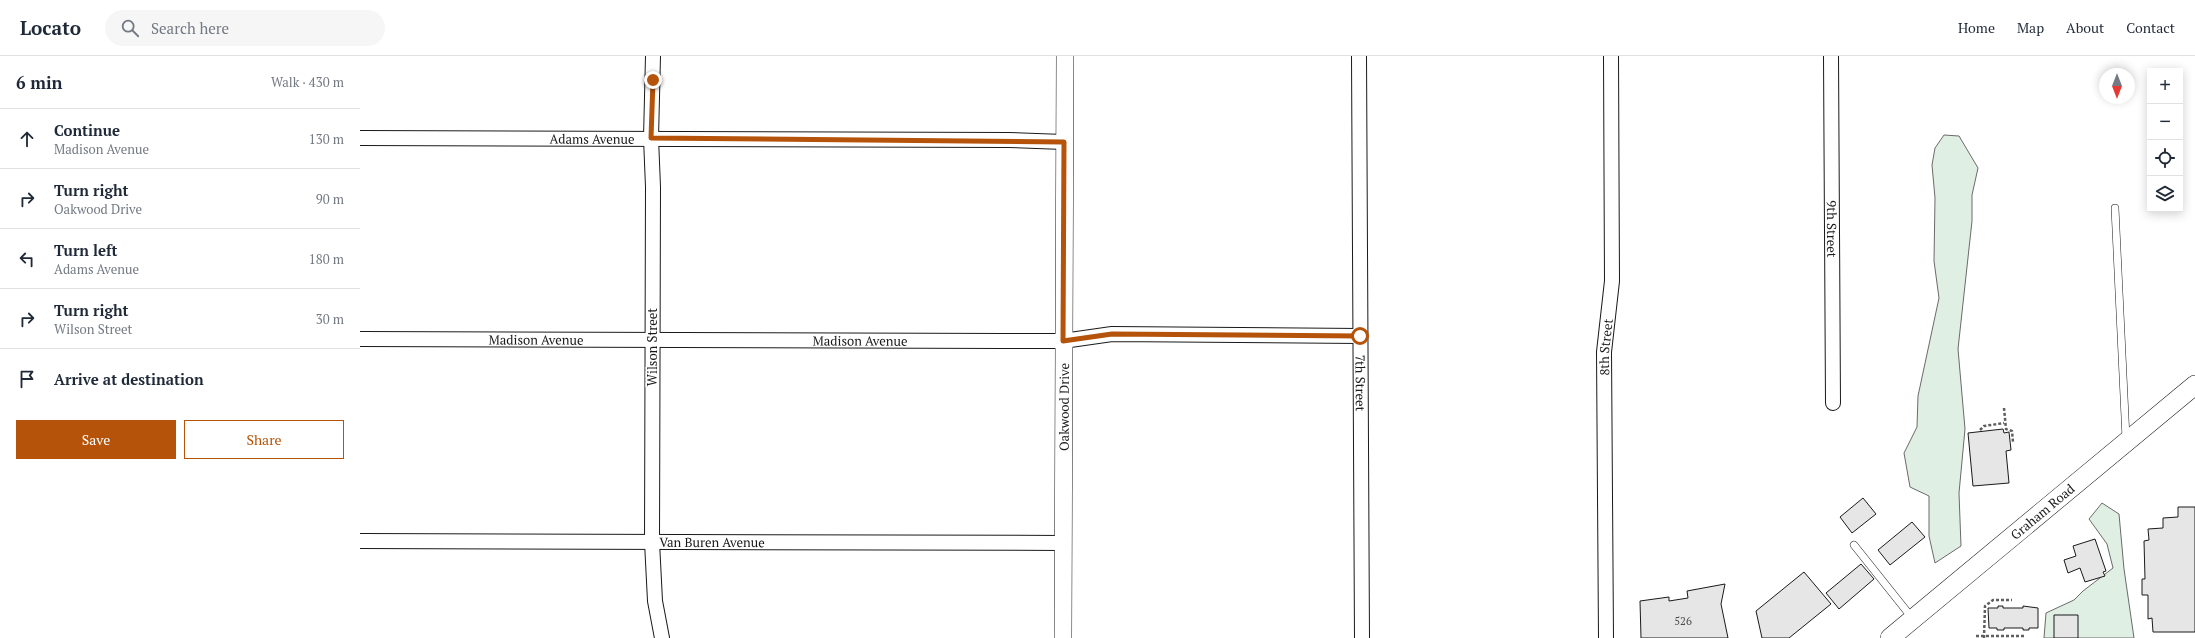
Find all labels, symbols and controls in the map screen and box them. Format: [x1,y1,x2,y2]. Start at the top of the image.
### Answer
search box [105,10,385,46]
text: Locato [20,15,81,40]
icon: search [119,17,141,39]
text: Search here [151,18,229,38]
text: Home [1958,18,1995,37]
text: Map [2017,18,2044,37]
text: About [2066,18,2104,37]
text: Contact [2126,18,2175,37]
north arrow [2099,68,2135,104]
map controls [2147,68,2183,212]
button: + [2147,68,2183,104]
text: 6 min [16,71,63,94]
route end [644,71,662,89]
text: Walk · 430 m [271,73,344,91]
button: − [2147,104,2183,140]
text: Continue [54,120,120,140]
icon: ahead [16,128,38,150]
text: 130 m [309,130,344,148]
street label: Adams Avenue [549,130,635,148]
text: Madison Avenue [54,140,149,158]
button: locate [2147,140,2183,176]
button: layers [2147,176,2183,212]
text: Turn right [54,180,129,200]
icon: right [16,188,38,210]
text: 90 m [316,190,344,208]
text: Oakwood Drive [54,200,142,218]
street label: 9th Street [1823,200,1841,258]
text: Turn left [54,240,118,260]
icon: left [16,248,38,270]
text: 180 m [309,250,344,268]
text: Adams Avenue [54,260,139,278]
text: Turn right [54,300,129,320]
icon: right [16,308,38,330]
street label: Wilson Street [643,308,661,386]
text: 30 m [316,310,344,328]
street label: 8th Street [1595,317,1617,376]
text: Wilson Street [54,320,132,338]
route start [1351,327,1369,345]
street label: Madison Avenue [488,330,584,349]
street label: Madison Avenue [812,331,908,350]
street label: 7th Street [1352,355,1370,412]
street label: Oakwood Drive [1055,363,1073,451]
icon: arrive [16,368,38,390]
text: Arrive at destination [54,369,204,389]
button: Save [16,420,176,459]
button: Share [184,420,344,459]
street label: Graham Road [2007,480,2078,543]
street label: Van Buren Avenue [659,533,765,551]
house number: 526 [1674,614,1692,628]

